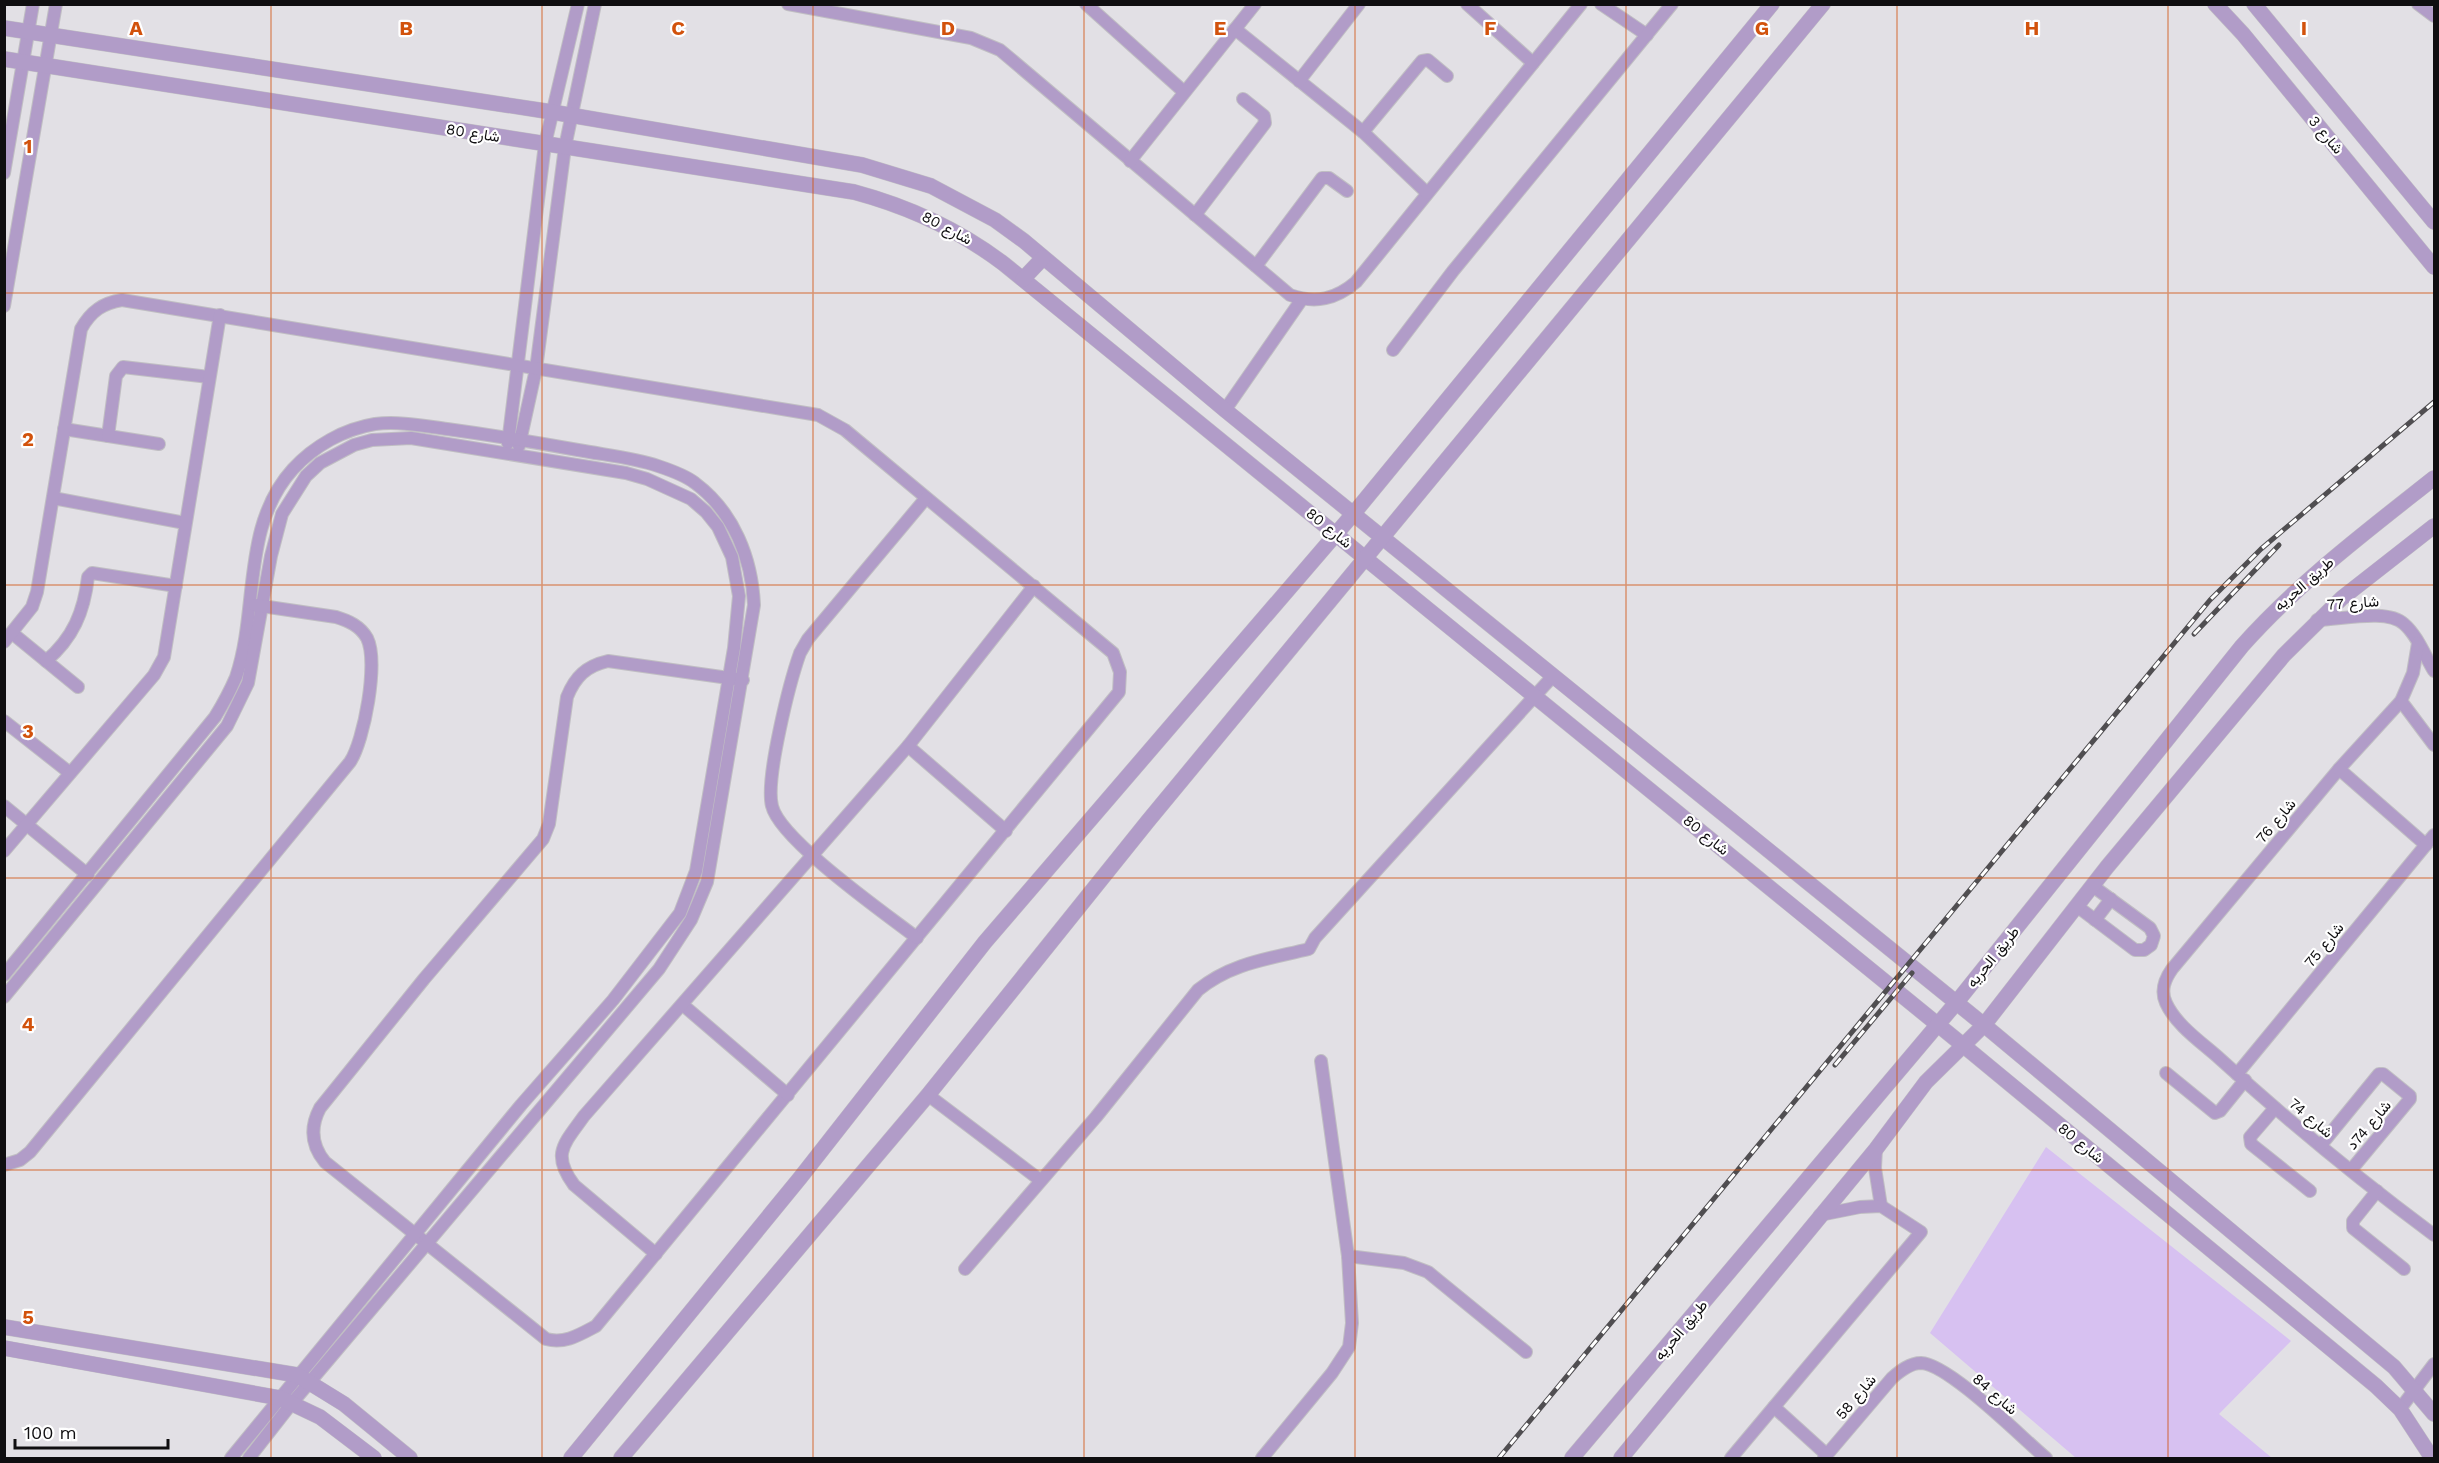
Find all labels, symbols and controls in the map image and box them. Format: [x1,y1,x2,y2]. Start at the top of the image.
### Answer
text: A [129,16,143,40]
text: B [399,16,413,40]
text: C [671,16,685,40]
text: D [941,16,955,40]
text: E [1214,16,1226,40]
text: F [1484,16,1496,40]
text: G [1755,16,1769,40]
text: H [2025,16,2039,40]
text: I [2301,16,2307,40]
street label: شارع 3 [2303,112,2347,159]
street label: شارع 80 [445,120,501,148]
text: 1 [24,134,32,158]
street label: شارع 80 [918,207,975,250]
text: 2 [22,427,34,451]
street label: شارع 80 [1301,504,1356,554]
street label: طريق الحريه [2270,553,2338,616]
street label: شارع 77 [2326,592,2380,616]
text: 3 [22,719,34,743]
street label: شارع 76 [2252,795,2301,848]
street label: شارع 80 [1678,811,1733,861]
street label: شارع 75 [2301,919,2349,972]
street label: طريق الحريه [1963,923,2024,992]
text: 4 [22,1012,35,1036]
street label: شارع 74 [2284,1094,2337,1143]
street label: شارع 74د [2343,1096,2397,1155]
street label: شارع 80 [2053,1119,2108,1169]
street label: طريق الحريه [1651,1296,1712,1364]
text: 5 [22,1305,34,1329]
street label: شارع 84 [1968,1370,2021,1420]
street label: شارع 58 [1832,1371,1882,1424]
scale bar [15,1412,168,1450]
text: 100 m [24,1422,77,1443]

